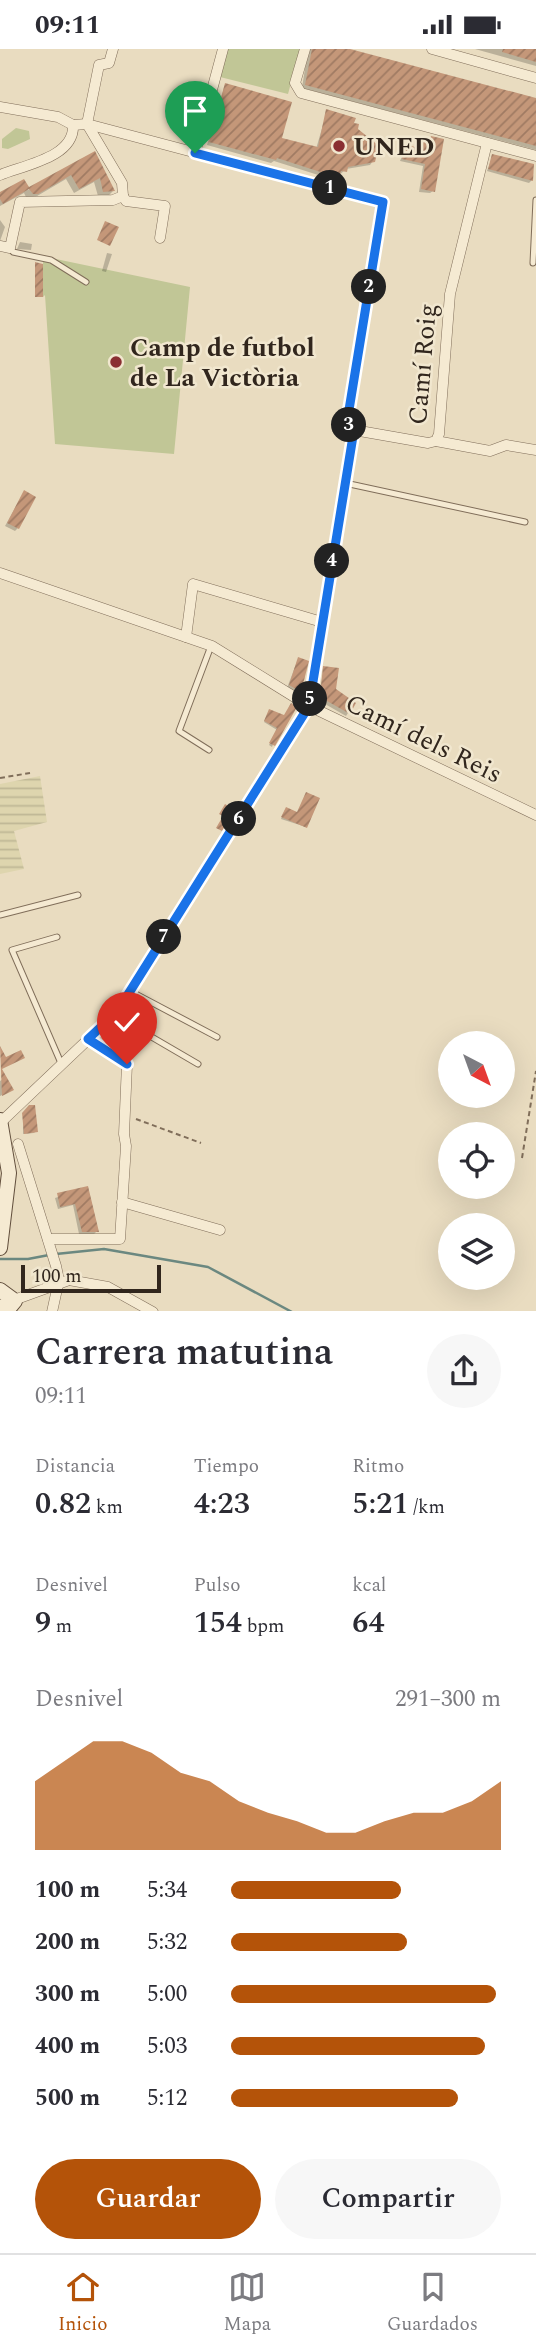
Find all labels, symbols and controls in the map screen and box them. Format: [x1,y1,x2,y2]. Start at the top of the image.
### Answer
text: 09:11 [35,5,100,45]
pin [165,81,225,153]
icon: arrive [176,92,214,130]
place label: UNED [353,127,434,167]
marker: UNED [331,138,347,154]
pin: 1 [312,171,348,205]
text: 1 [324,173,335,202]
pin: 2 [352,269,386,305]
text: 2 [363,272,374,301]
street label: Camí Roig [398,302,448,427]
place label: Camp de futbol de La Victòria [130,328,315,398]
marker: Camp de futbol de La Victòria [108,354,124,370]
pin: 3 [332,407,366,443]
text: 3 [343,410,354,439]
pin: 4 [314,543,350,579]
text: 4 [326,546,337,575]
pin: 5 [292,681,328,717]
text: 5 [304,684,315,713]
street label: Camí dels Reis [338,684,509,794]
pin: 6 [222,801,256,837]
text: 6 [233,804,244,833]
pin: 7 [146,919,182,955]
text: 7 [158,922,169,951]
pin [97,992,157,1064]
icon: check [108,1003,146,1041]
north arrow [438,1031,514,1108]
map controls [438,1031,515,1290]
button: locate [438,1122,515,1199]
button: layers [438,1213,515,1290]
scale bar [21,1262,161,1294]
text: 100 m [32,1262,82,1291]
text: Carrera matutina [35,1324,333,1382]
button: share [427,1334,501,1408]
text: 09:11 [35,1379,87,1414]
text: Distancia [35,1452,115,1481]
text: Tiempo [194,1452,259,1481]
text: Ritmo [352,1452,404,1481]
text: 0.82 [35,1481,91,1527]
text: 4:23 [194,1481,250,1527]
text: 5:21 [352,1481,408,1527]
text: km [91,1493,123,1522]
text: /km [408,1493,445,1522]
text: Desnivel [35,1571,108,1600]
text: Pulso [194,1571,241,1600]
text: kcal [352,1571,386,1600]
text: 9 [35,1600,51,1646]
text: 154 [194,1600,242,1646]
text: 64 [352,1600,385,1646]
text: m [51,1612,72,1641]
text: bpm [242,1612,284,1641]
text: Desnivel [35,1682,123,1717]
text: 291–300 m [395,1682,501,1717]
text: 100 m [35,1873,100,1908]
text: 5:34 [147,1873,187,1908]
text: 200 m [35,1925,100,1960]
text: 5:32 [147,1925,187,1960]
text: 300 m [35,1977,100,2012]
text: 5:00 [147,1977,187,2012]
text: 400 m [35,2029,100,2064]
text: 5:03 [147,2029,187,2064]
text: 500 m [35,2081,100,2116]
text: 5:12 [147,2081,187,2116]
button: Guardar [35,2159,261,2239]
button: Compartir [275,2159,501,2239]
tab: Inicio [58,2268,108,2339]
tab: Mapa [223,2268,271,2339]
tab: Guardados [387,2268,478,2339]

